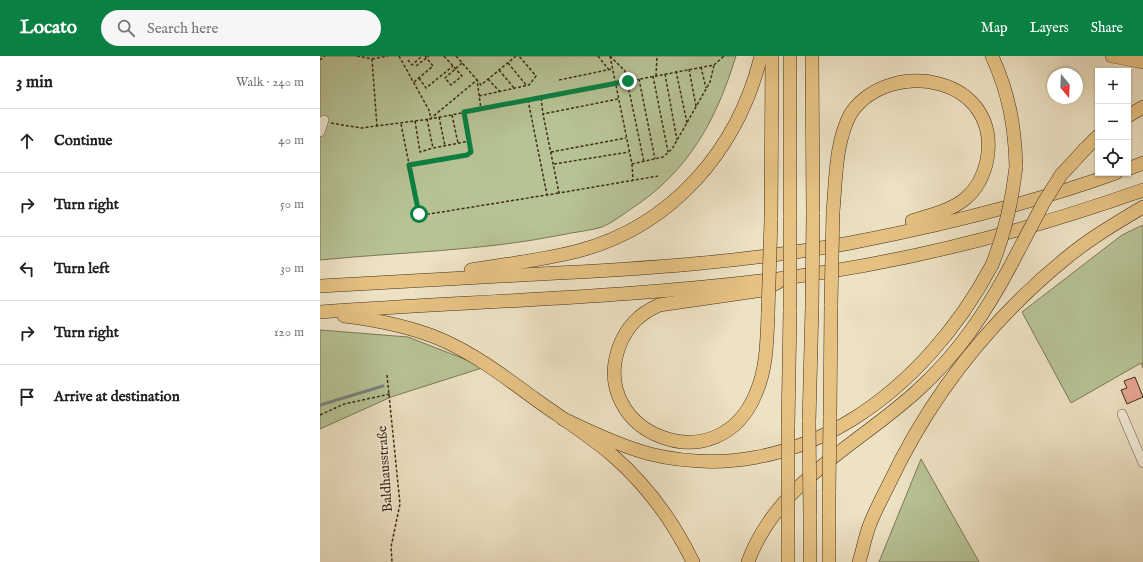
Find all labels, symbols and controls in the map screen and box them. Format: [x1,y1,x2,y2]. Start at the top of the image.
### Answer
search box [101,10,381,46]
text: Locato [20,16,77,40]
icon: search [115,17,137,39]
text: Search here [147,19,219,38]
text: Map [981,19,1008,37]
text: Layers [1030,19,1069,37]
text: Share [1091,19,1123,37]
north arrow [1047,68,1083,104]
map controls [1095,68,1131,176]
button: + [1095,68,1131,104]
text: 3 min [16,72,53,93]
route end [619,72,637,90]
text: Walk · 240 m [236,74,304,91]
button: − [1095,104,1131,140]
icon: ahead [16,130,38,152]
text: Continue [54,131,112,150]
text: 40 m [278,132,304,149]
button: locate [1095,140,1131,176]
icon: right [16,194,38,216]
text: Turn right [54,195,119,214]
text: 50 m [280,196,304,213]
route start [410,205,428,223]
icon: left [16,258,38,280]
text: Turn left [54,259,110,278]
text: 30 m [280,260,304,277]
icon: right [16,322,38,344]
text: Turn right [54,323,119,342]
text: 120 m [274,324,304,341]
icon: arrive [16,386,38,408]
text: Arrive at destination [54,387,180,406]
street label: Baldhausstraße [373,425,397,513]

